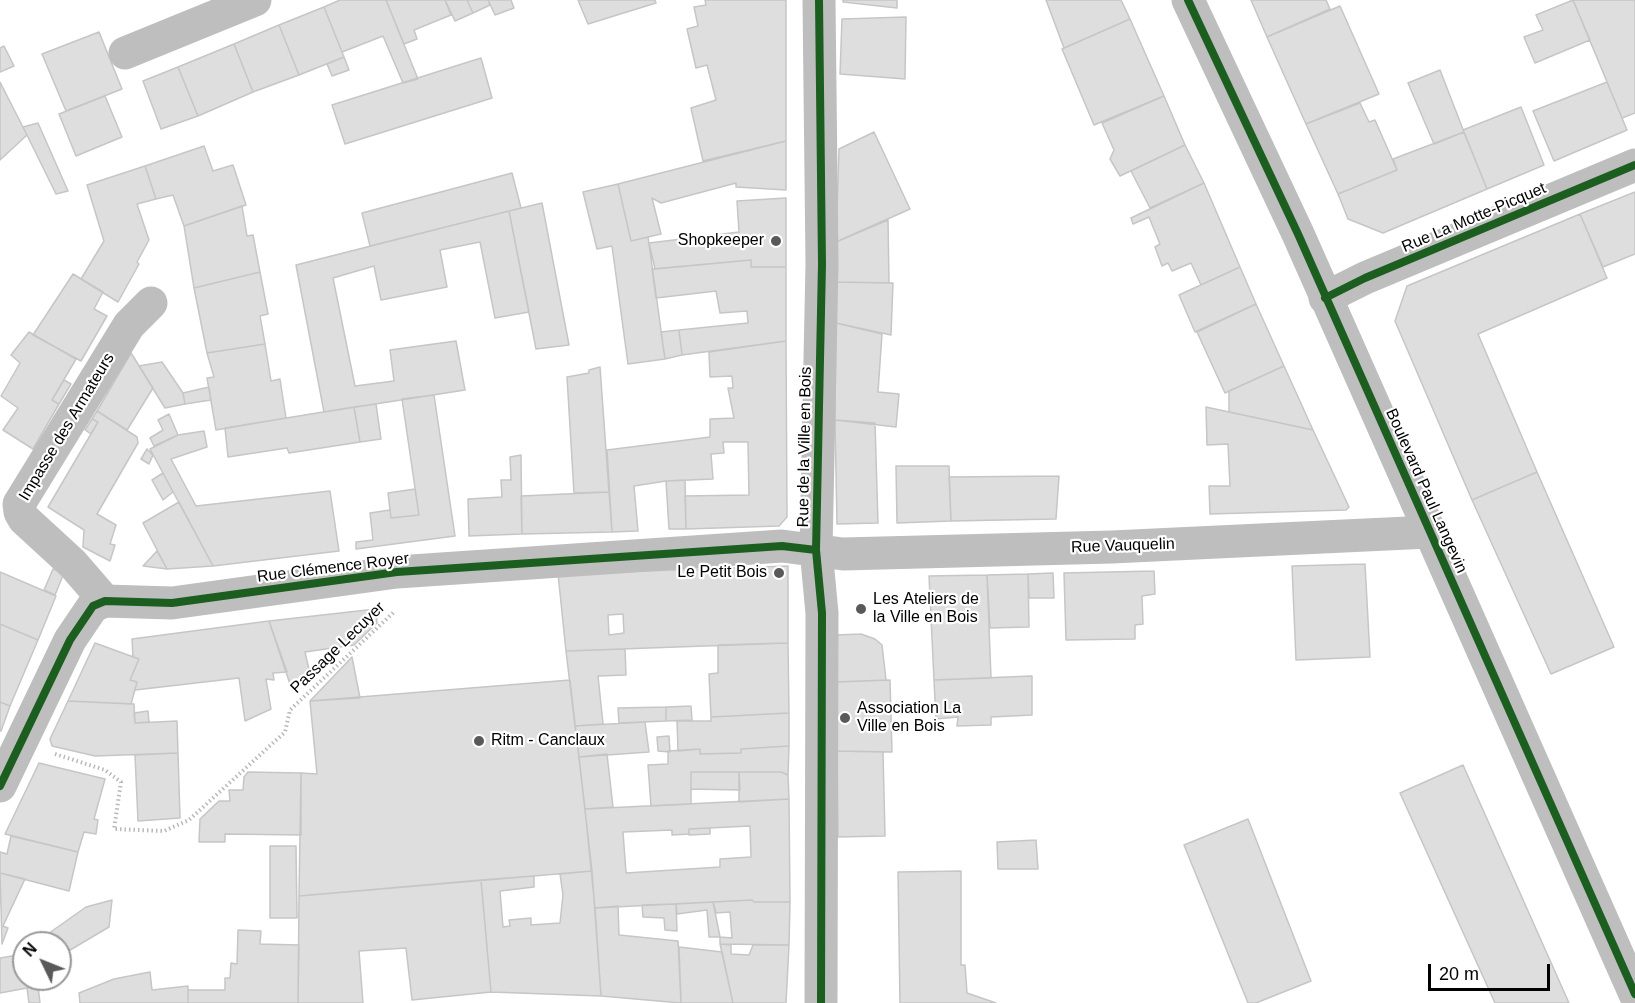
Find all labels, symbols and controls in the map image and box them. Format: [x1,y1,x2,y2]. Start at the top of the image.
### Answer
street label: Rue La Motte-Picquet [1399,179,1549,257]
place label: Shopkeeper [678,231,764,251]
marker: Shopkeeper [769,234,783,248]
street label: Impasse des Armateurs [15,350,119,504]
street label: Rue de la Ville en Bois [794,366,816,528]
street label: Boulevard Paul Langevin [1381,406,1471,576]
street label: Rue Vauquelin [1071,535,1175,557]
street label: Rue Clémence Royer [256,549,410,587]
place label: Le Petit Bois [677,563,767,583]
marker: Le Petit Bois [772,566,786,580]
place label: Les Ateliers de la Ville en Bois [873,590,979,628]
street label: Passage Lecuyer [287,598,389,698]
marker: Les Ateliers de la Ville en Bois [854,602,868,616]
place label: Association La Ville en Bois [857,699,961,737]
marker: Association La Ville en Bois [838,711,852,725]
place label: Ritm - Canclaux [491,731,605,751]
marker: Ritm - Canclaux [472,734,486,748]
north arrow [12,931,72,991]
text: N [20,940,40,960]
scale bar [1431,952,1552,990]
text: 20 m [1439,964,1479,984]

